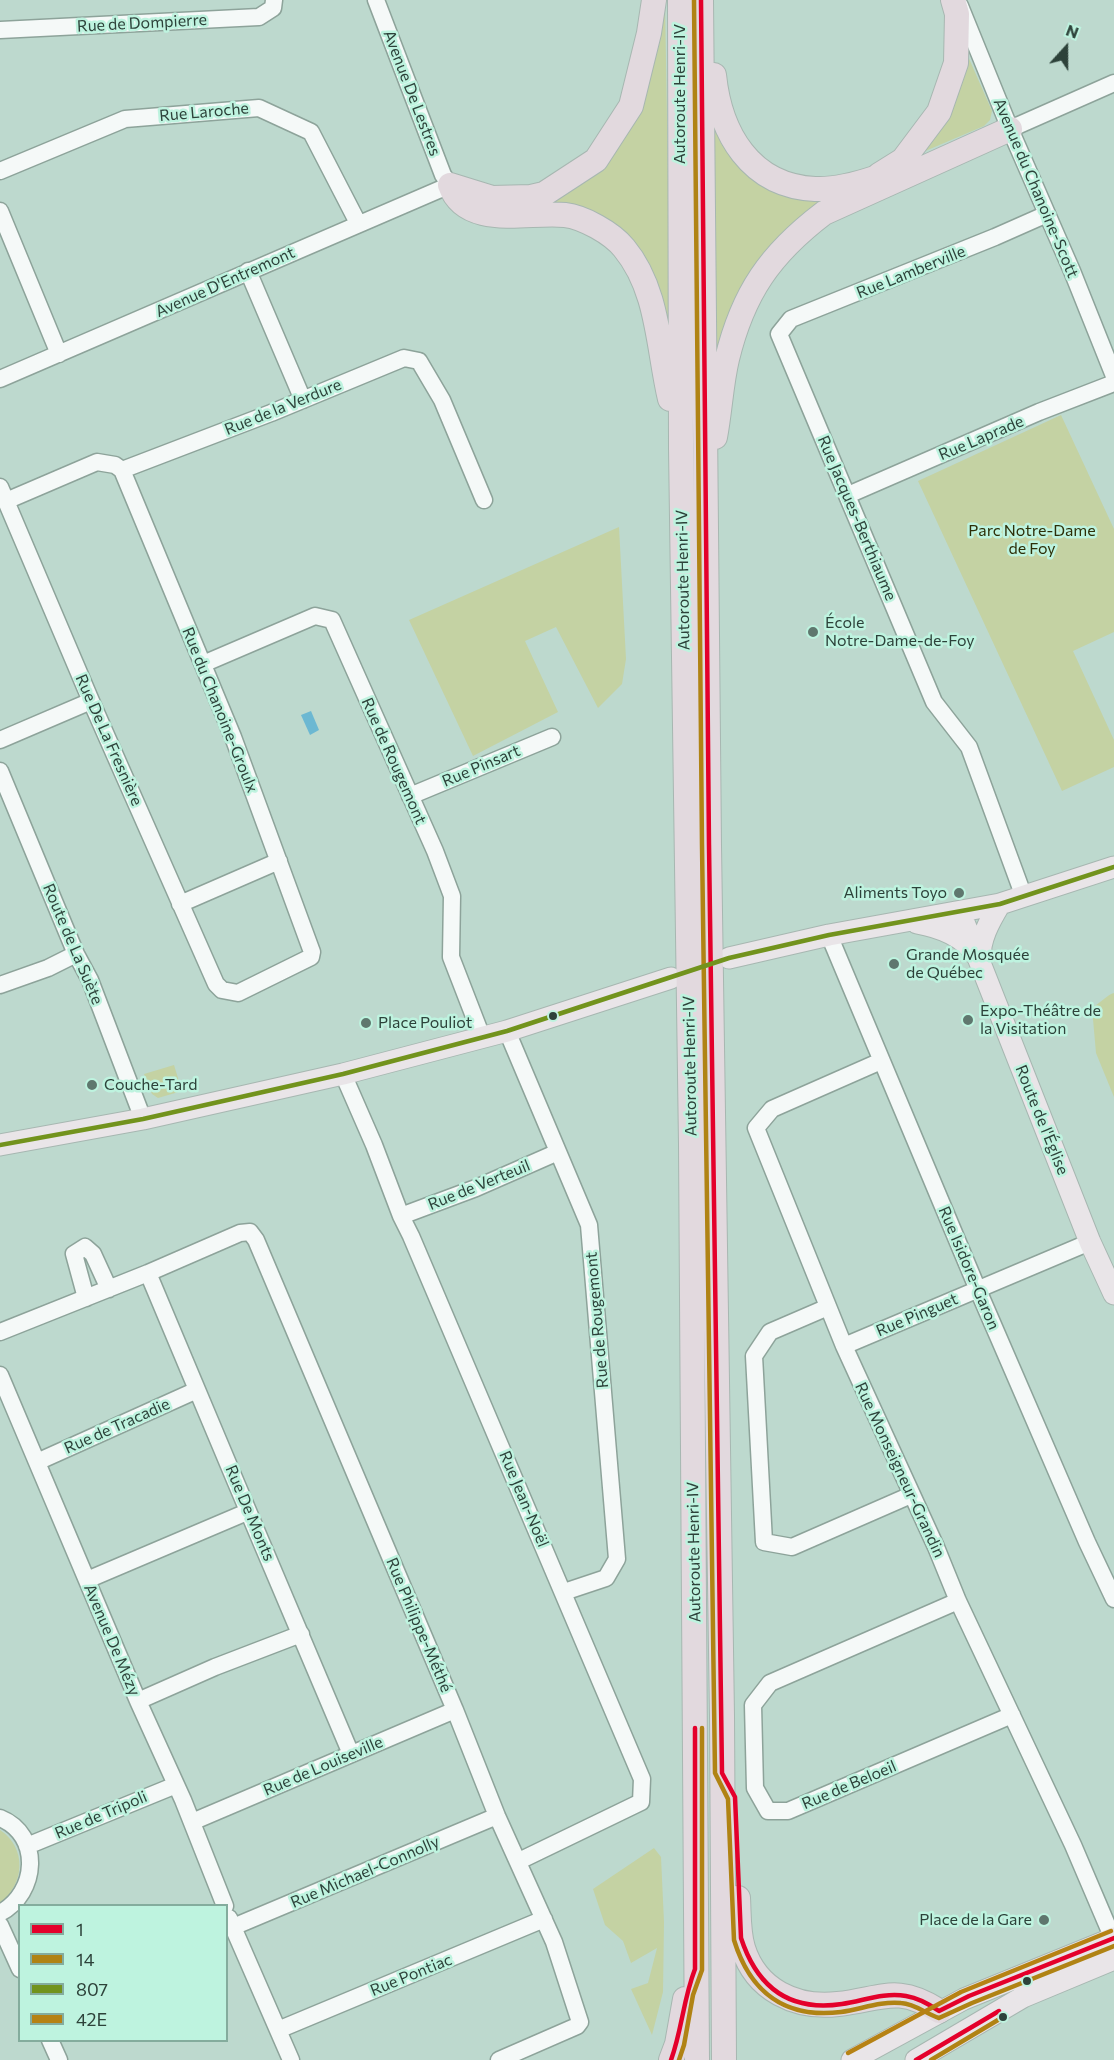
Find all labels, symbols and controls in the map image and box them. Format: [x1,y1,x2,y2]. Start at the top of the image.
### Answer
street label: Rue de Dompierre [77,10,207,36]
north arrow [1036,18,1096,78]
text: N [1064,20,1082,42]
street label: Autoroute Henri-IV [670,24,690,164]
street label: Avenue De Lestres [379,28,445,158]
street label: Avenue du Chanoine-Scott [989,95,1083,281]
street label: Rue Laroche [158,99,250,125]
street label: Rue Lamberville [854,241,968,303]
street label: Avenue D'Entremont [152,243,298,321]
street label: Rue de la Verdure [222,375,344,439]
street label: Rue Laprade [936,412,1026,464]
street label: Rue Jacques-Berthiaume [813,433,901,603]
street label: Autoroute Henri-IV [672,509,694,651]
park label: Parc Notre-Dame de Foy [968,521,1096,559]
place label: École Notre-Dame-de-Foy [825,613,975,651]
street label: Rue du Chanoine-Groulx [178,624,262,796]
marker: École Notre-Dame-de-Foy [806,625,820,639]
street label: Rue De La Fresnière [71,671,147,809]
street label: Rue de Rougemont [357,695,431,827]
street label: Rue Pinsart [439,741,523,791]
street label: Route de La Suète [39,881,107,1007]
place label: Aliments Toyo [843,883,947,903]
marker: Aliments Toyo [952,886,966,900]
place label: Grande Mosquée de Québec [906,945,1029,983]
marker: Grande Mosquée de Québec [887,957,901,971]
street label: Autoroute Henri-IV [679,995,701,1137]
place label: Expo-Théâtre de la Visitation [980,1001,1101,1039]
unlabelled marker [547,1010,559,1022]
place label: Place Pouliot [378,1013,472,1033]
marker: Expo-Théâtre de la Visitation [961,1013,975,1027]
marker: Place Pouliot [359,1016,373,1030]
street label: Route de l'Église [1011,1062,1073,1178]
place label: Couche-Tard [104,1075,197,1095]
marker: Couche-Tard [85,1078,99,1092]
street label: Rue de Verteuil [425,1156,533,1214]
street label: Rue Isidore-Garon [934,1203,1004,1333]
street label: Rue de Rougemont [581,1251,613,1389]
street label: Rue Pinguet [873,1289,961,1341]
street label: Rue Monseigneur-Grandin [851,1379,949,1561]
street label: Rue de Tracadie [61,1394,173,1458]
street label: Rue Jean-Noël [495,1448,553,1550]
street label: Rue De Monts [221,1462,279,1564]
street label: Autoroute Henri-IV [683,1481,705,1623]
street label: Rue Philippe-Méthé [382,1555,456,1695]
street label: Avenue De Mézy [80,1581,144,1699]
street label: Rue de Louiseville [260,1732,386,1800]
street label: Rue de Beloeil [799,1756,899,1814]
street label: Rue de Tripoli [52,1787,150,1843]
street label: Rue Michael-Connolly [288,1832,442,1912]
legend [18,1904,228,2042]
place label: Place de la Gare [919,1910,1032,1930]
marker: Place de la Gare [1037,1913,1051,1927]
text: 1 [76,1918,84,1940]
text: 14 [76,1948,95,1970]
street label: Rue Pontiac [367,1950,455,2000]
unlabelled marker [1021,1975,1033,1987]
text: 807 [76,1978,108,2000]
text: 42E [76,2008,107,2030]
unlabelled marker [997,2011,1009,2023]

